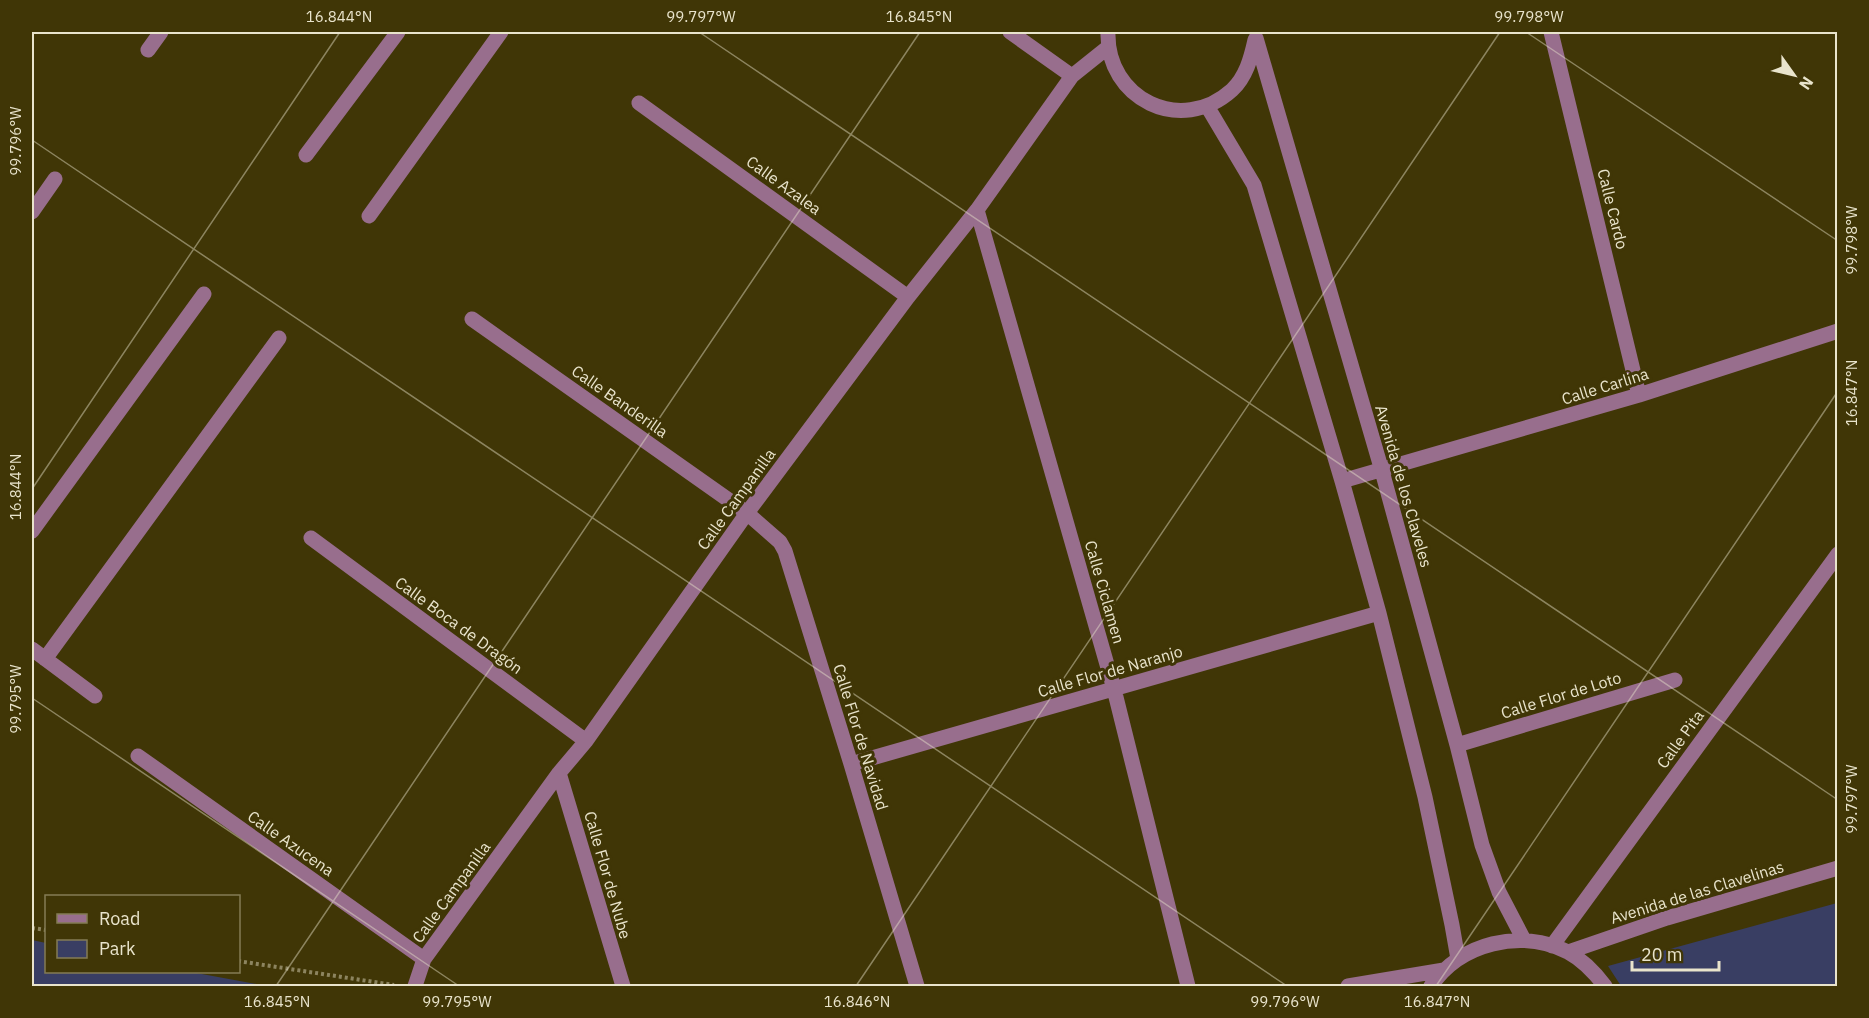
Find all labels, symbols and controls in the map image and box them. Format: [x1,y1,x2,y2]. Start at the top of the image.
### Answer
text: 16.844°N [306,7,372,26]
text: 99.797°W [666,7,736,26]
text: 16.845°N [886,7,952,26]
text: 99.798°W [1494,7,1564,26]
north arrow [1764,45,1824,105]
text: N [1795,73,1818,94]
text: 99.796°W [6,106,25,176]
street label: Calle Azalea [743,151,826,219]
street label: Calle Cardo [1593,167,1633,251]
text: 99.798°W [1842,205,1861,275]
street label: Calle Banderilla [568,360,672,442]
text: 16.847°N [1842,360,1861,426]
street label: Calle Carlina [1559,363,1651,409]
street label: Avenida de los Claveles [1371,402,1437,570]
street label: Calle Campanilla [693,444,780,554]
text: 16.844°N [6,454,25,520]
street label: Calle Ciclamen [1081,538,1129,646]
street label: Calle Boca de Dragón [391,572,527,678]
street label: Calle Flor de Naranjo [1035,641,1185,701]
street label: Calle Flor de Navidad [829,661,893,813]
text: 99.795°W [6,664,25,734]
street label: Calle Flor de Loto [1498,667,1624,723]
street label: Calle Pita [1652,705,1708,772]
text: 99.797°W [1842,764,1861,834]
street label: Calle Azucena [244,806,338,880]
street label: Calle Flor de Nube [580,809,636,941]
street label: Calle Campanilla [408,837,495,947]
street label: Avenida de las Clavelinas [1608,856,1786,928]
legend [45,895,240,973]
text: Road [99,907,140,930]
scale bar [1632,934,1719,972]
text: Park [99,937,136,960]
text: 20 m [1641,943,1683,966]
text: 16.845°N [244,992,310,1011]
text: 99.795°W [422,992,492,1011]
text: 16.846°N [824,992,890,1011]
text: 99.796°W [1250,992,1320,1011]
text: 16.847°N [1404,992,1470,1011]

